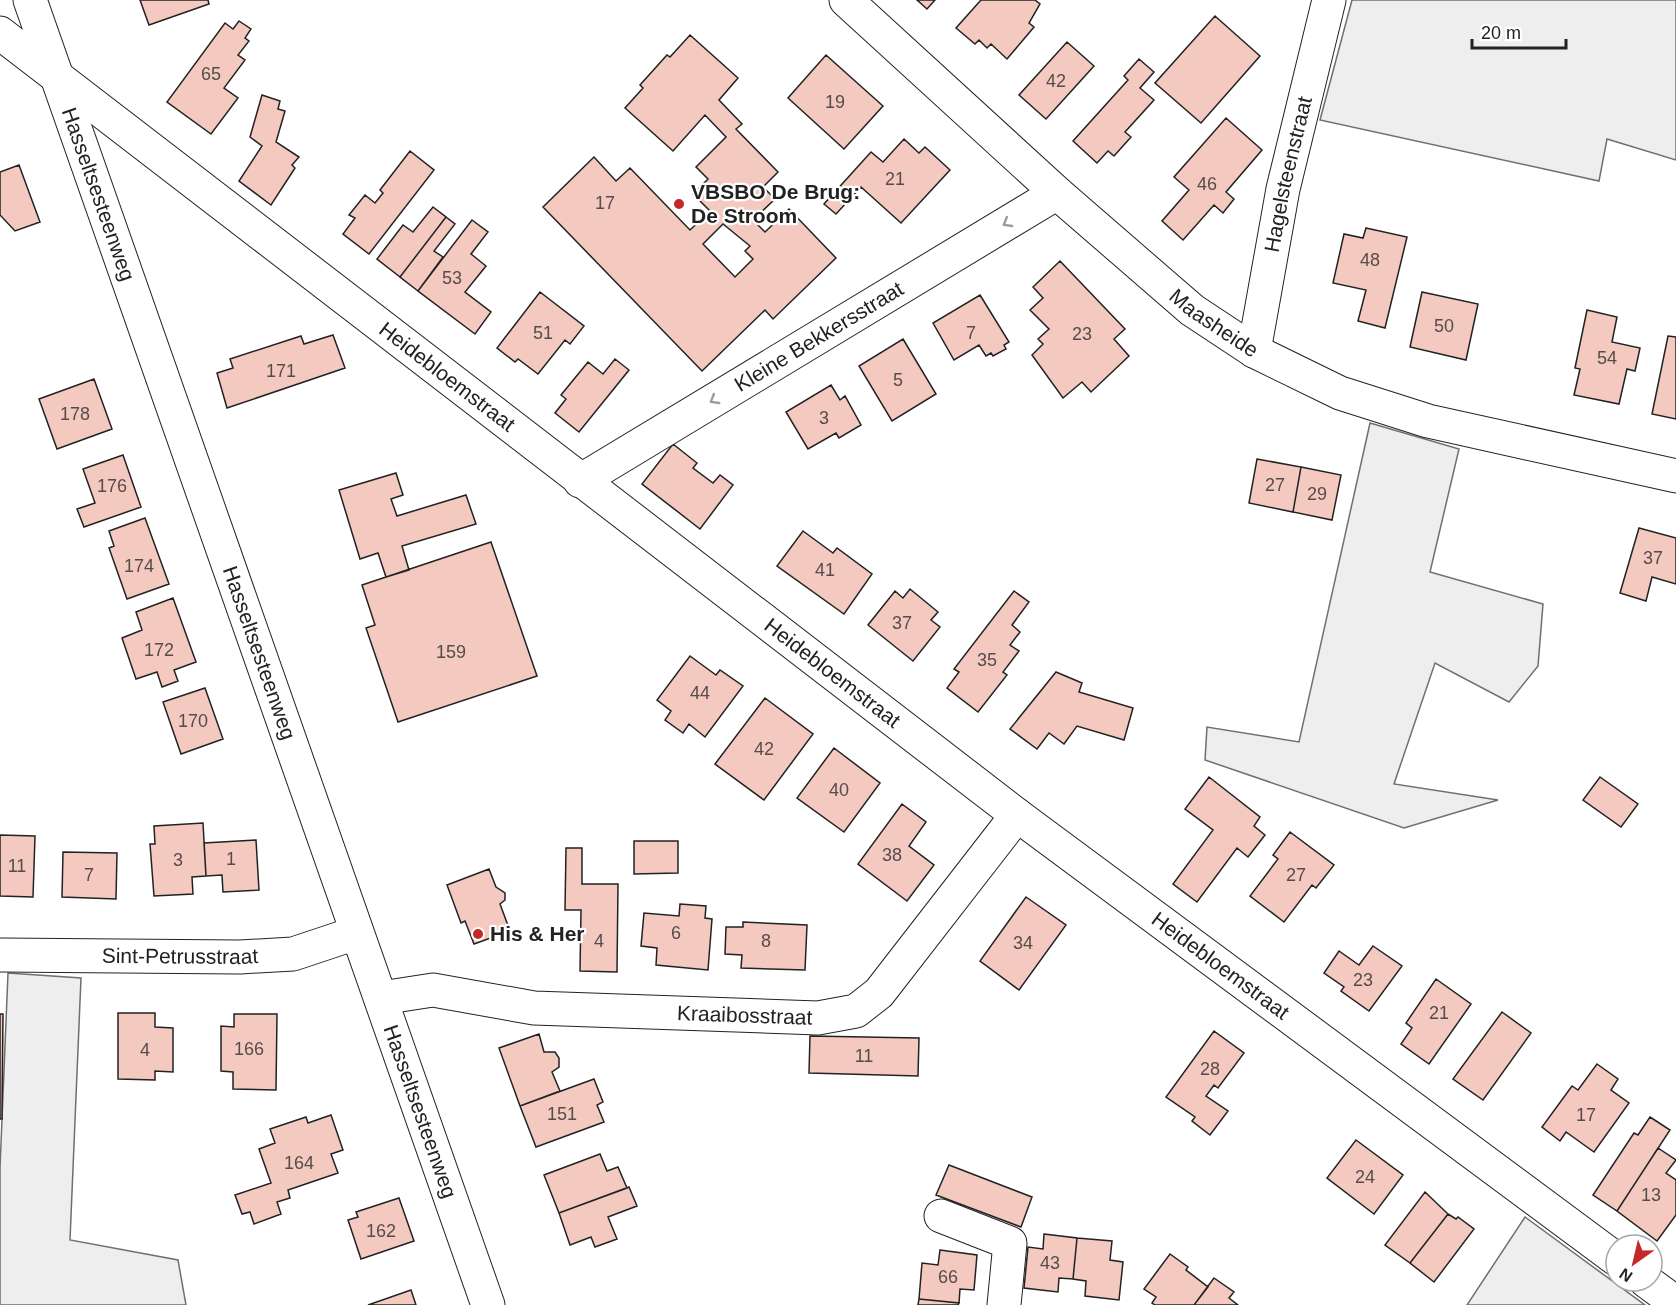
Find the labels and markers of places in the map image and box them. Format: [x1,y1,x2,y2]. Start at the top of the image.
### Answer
place label: VBSBO De Brug: De Stroom [691,180,860,227]
marker: VBSBO De Brug: De Stroom [672,197,686,211]
place label: His & Her [490,922,585,945]
marker: His & Her [471,927,485,941]

